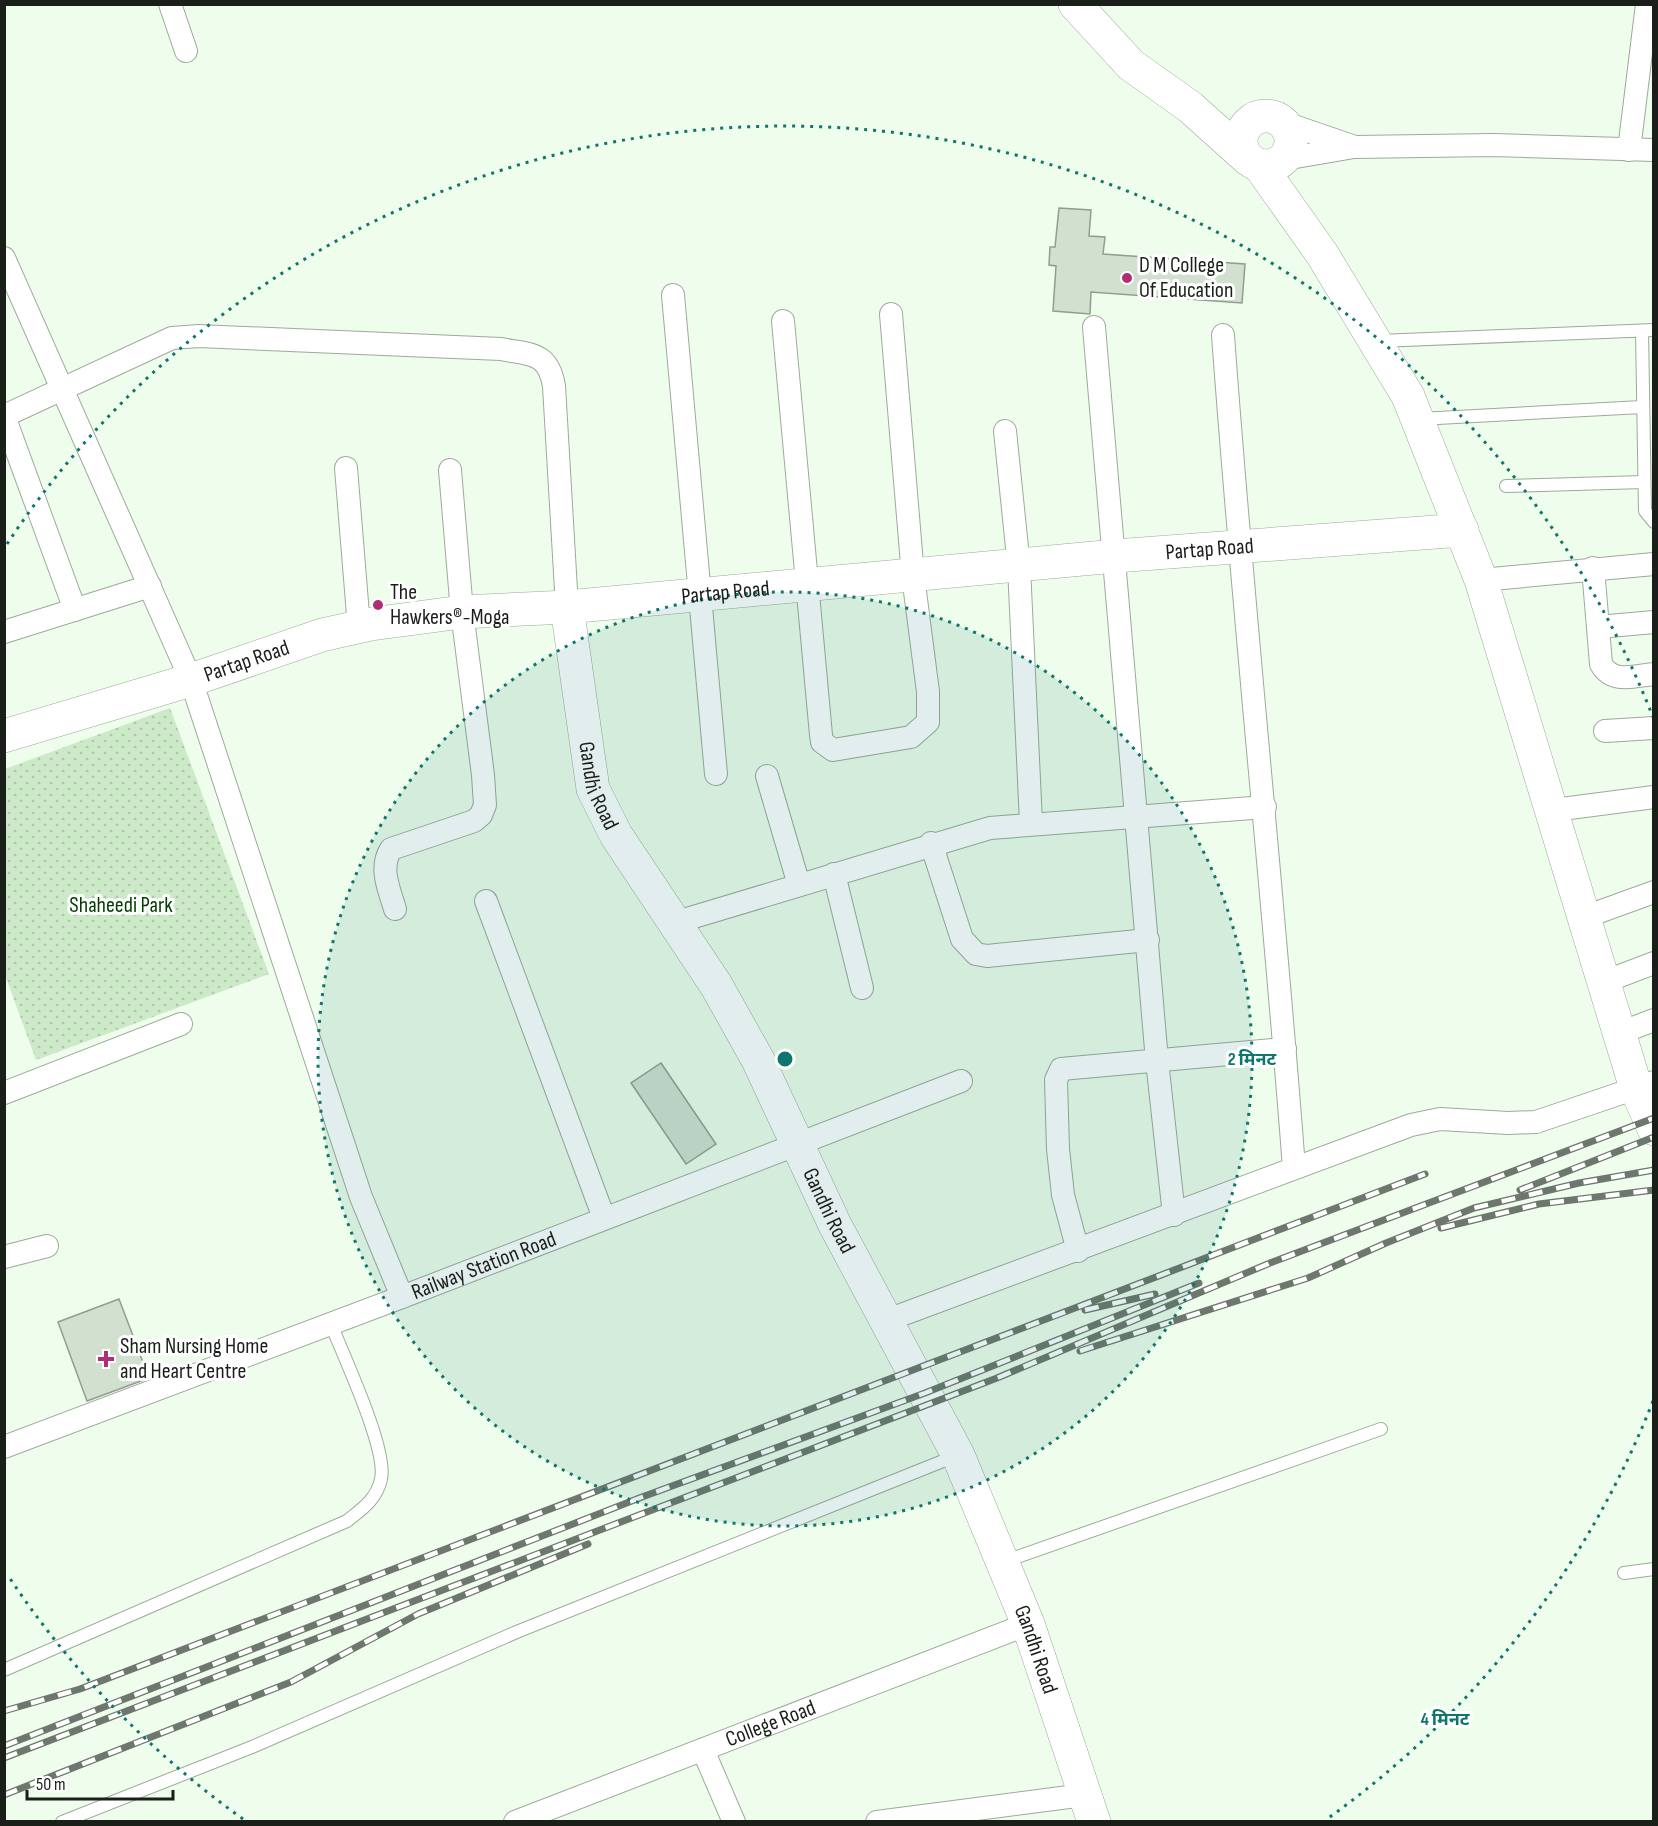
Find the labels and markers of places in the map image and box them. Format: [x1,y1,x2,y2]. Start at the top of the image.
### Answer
place label: D M College Of Education [1139,252,1233,304]
marker: D M College Of Education [1120,271,1134,285]
place label: The Hawkers®-Moga [390,579,510,631]
marker: The Hawkers®-Moga [371,598,385,612]
centre of rings [775,1049,795,1069]
place label: Sham Nursing Home and Heart Centre [120,1333,268,1385]
marker: Sham Nursing Home and Heart Centre [97,1350,115,1368]

